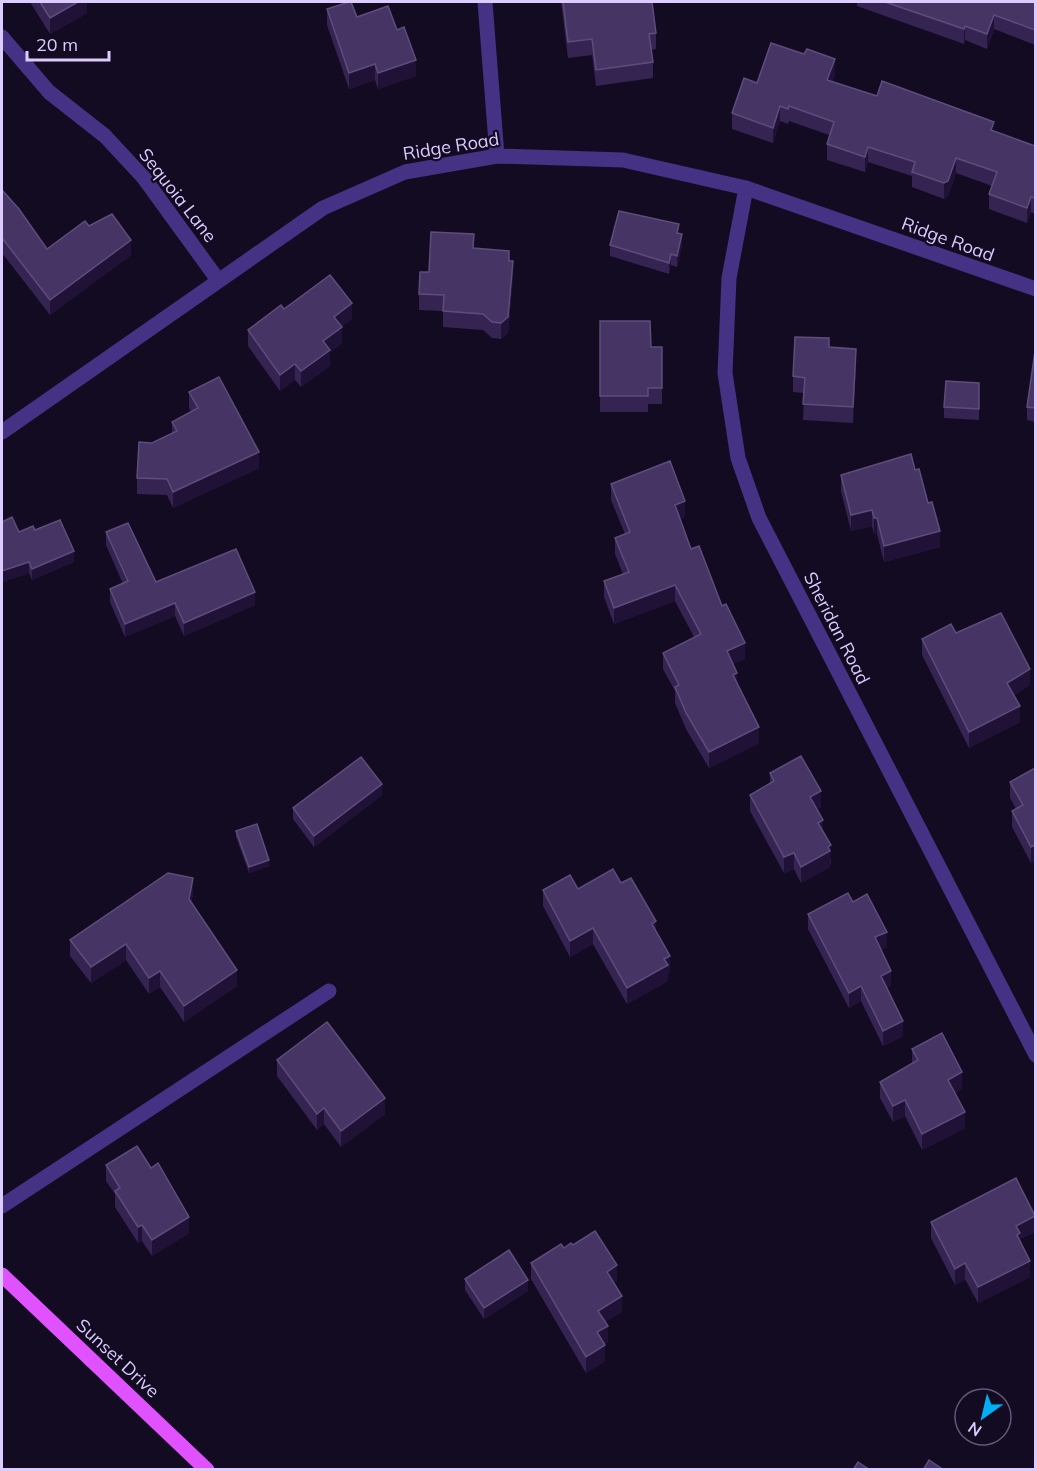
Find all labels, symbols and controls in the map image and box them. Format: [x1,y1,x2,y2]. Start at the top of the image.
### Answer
scale bar [27,24,110,62]
text: 20 m [36,33,78,56]
street label: Ridge Road [401,127,501,165]
street label: Sequoia Lane [134,143,222,247]
street label: Ridge Road [898,212,998,266]
street label: Sheridan Road [799,568,875,688]
street label: Sunset Drive [72,1314,164,1402]
north arrow [953,1387,1013,1447]
text: N [964,1418,985,1441]

